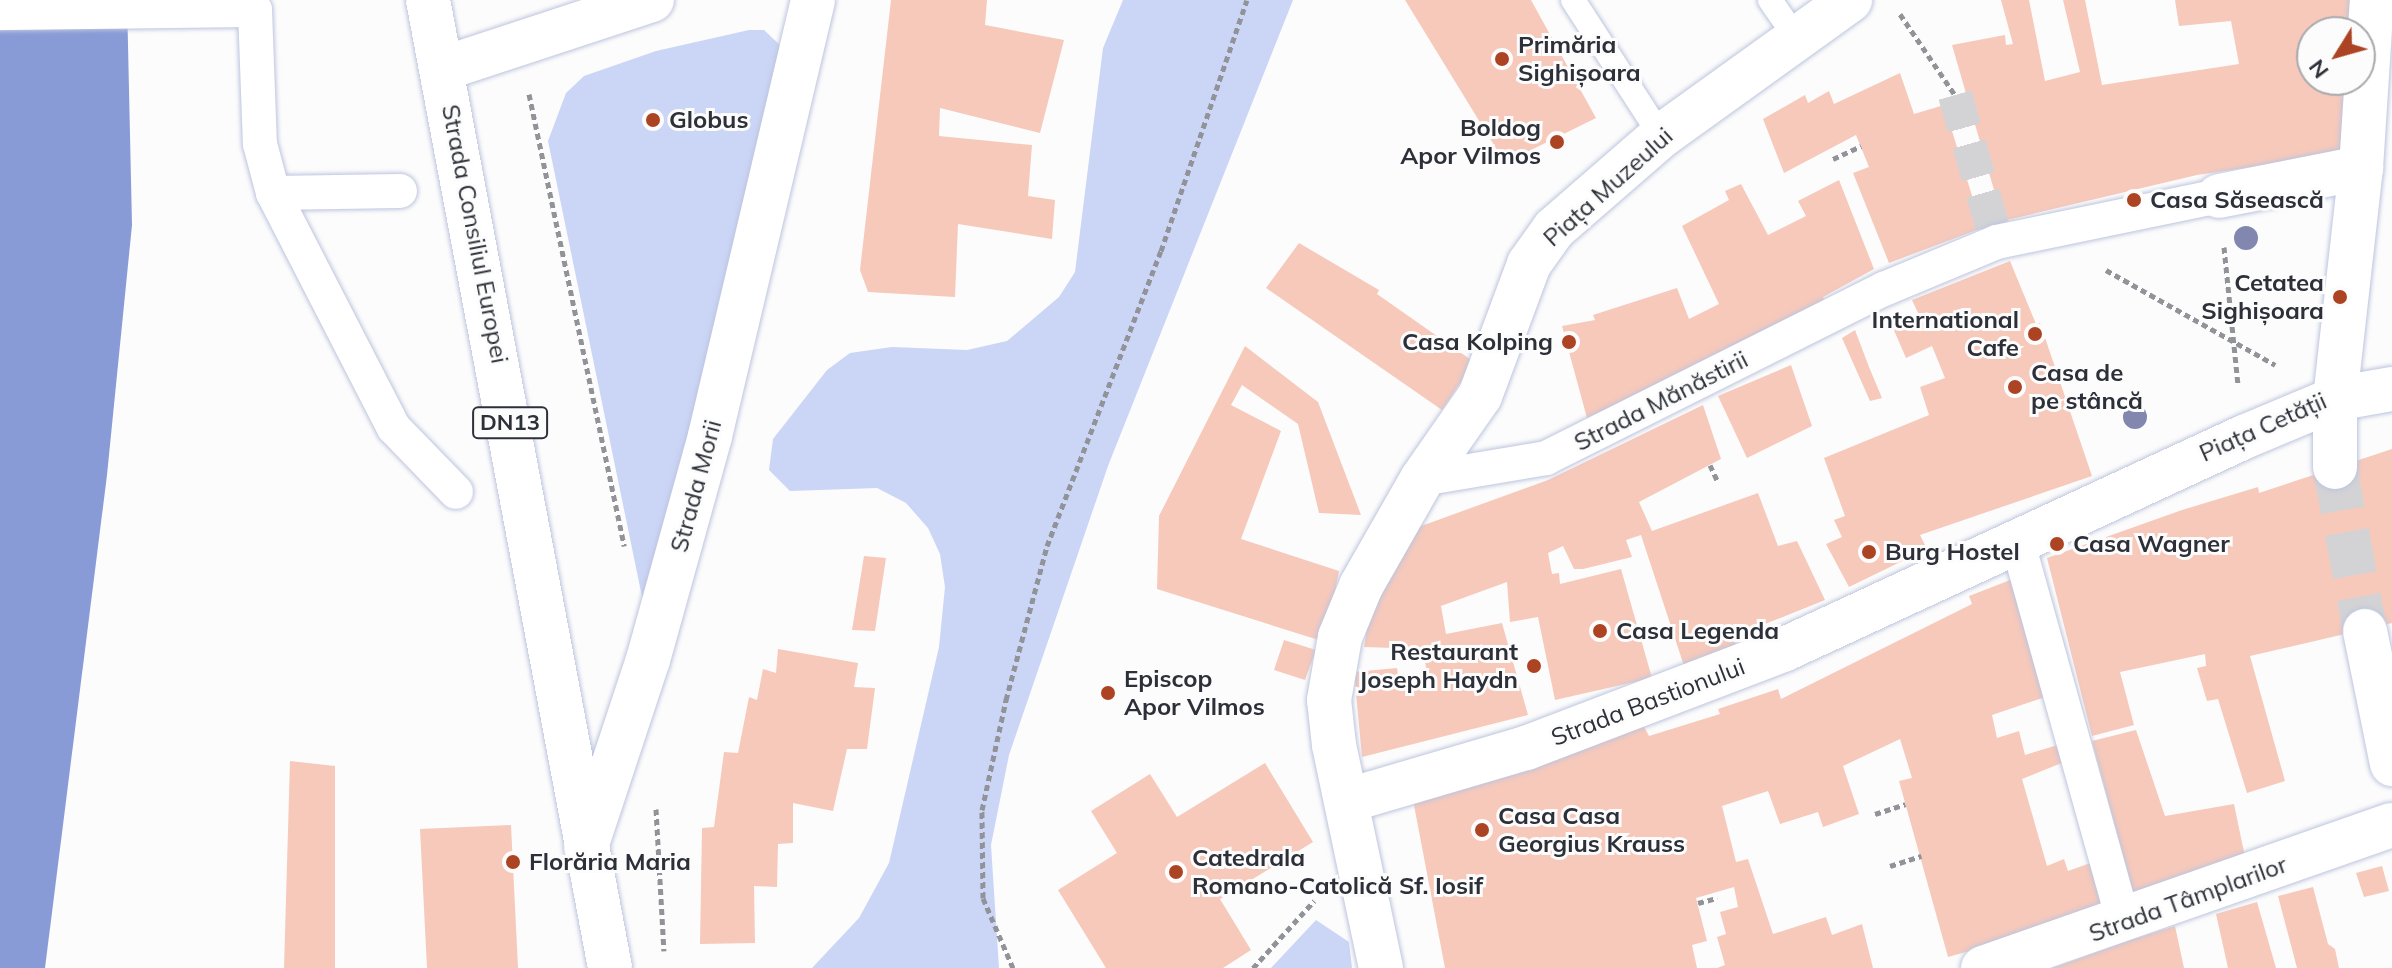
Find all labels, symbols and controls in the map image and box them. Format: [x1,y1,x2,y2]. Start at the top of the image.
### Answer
north arrow [2296,16,2376,96]
place label: Primăria Sighișoara [1518,31,1641,87]
marker: Primăria Sighișoara [1493,50,1511,68]
text: N [2302,54,2335,84]
street label: Strada Consiliul Europei [436,102,514,366]
place label: Globus [669,106,748,134]
marker: Globus [644,111,662,129]
place label: Boldog Apor Vilmos [1400,114,1541,170]
street label: Piața Muzeului [1538,122,1678,252]
marker: Boldog Apor Vilmos [1548,133,1566,151]
place label: Casa Săsească [2150,186,2324,214]
marker: Casa Săsească [2125,191,2143,209]
place label: Cetatea Sighișoara [2201,269,2324,325]
marker: Cetatea Sighișoara [2331,288,2349,306]
place label: International Cafe [1872,306,2019,362]
marker: International Cafe [2026,325,2044,343]
place label: Casa Kolping [1402,328,1553,356]
marker: Casa Kolping [1560,333,1578,351]
street label: Strada Mănăstirii [1569,345,1753,457]
place label: Casa de pe stâncă [2031,359,2143,415]
marker: Casa de pe stâncă [2006,378,2024,396]
street label: Piața Cetății [2195,386,2331,468]
road number: DN13 [472,405,548,441]
street label: Strada Morii [665,417,727,555]
place label: Casa Wagner [2073,530,2230,558]
marker: Casa Wagner [2048,535,2066,553]
place label: Burg Hostel [1885,538,2020,566]
marker: Burg Hostel [1860,543,1878,561]
place label: Casa Legenda [1616,617,1779,645]
marker: Casa Legenda [1591,622,1609,640]
place label: Restaurant Joseph Haydn [1359,638,1518,694]
street label: Strada Bastionului [1547,652,1749,752]
marker: Restaurant Joseph Haydn [1525,657,1543,675]
place label: Episcop Apor Vilmos [1124,665,1265,721]
marker: Episcop Apor Vilmos [1099,684,1117,702]
place label: Casa Casa Georgius Krauss [1498,802,1685,858]
marker: Casa Casa Georgius Krauss [1473,821,1491,839]
place label: Catedrala Romano-Catolică Sf. Iosif [1192,844,1483,900]
place label: Florăria Maria [529,848,691,876]
street label: Strada Tâmplarilor [2085,850,2291,948]
marker: Florăria Maria [504,853,522,871]
marker: Catedrala Romano-Catolică Sf. Iosif [1167,863,1185,881]

